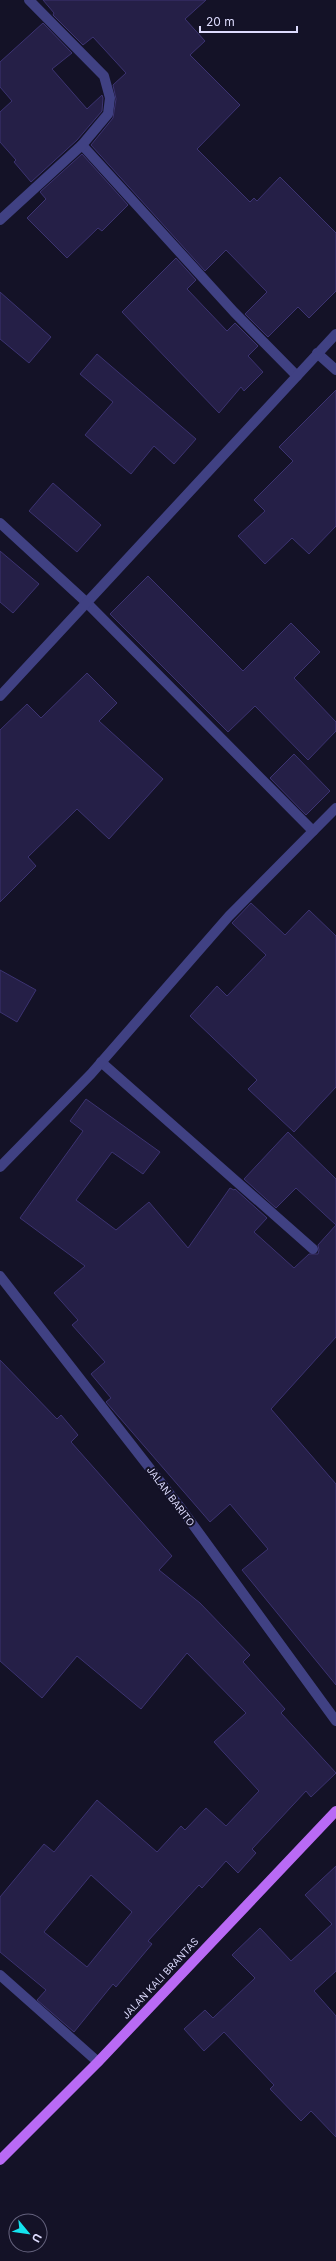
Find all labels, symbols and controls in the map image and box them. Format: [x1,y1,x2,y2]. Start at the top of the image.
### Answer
scale bar [200,8,297,34]
text: 20 m [206,14,235,29]
street label: JALAN BARITO [145,1464,198,1529]
street label: JALAN KALI BRANTAS [119,1935,201,2021]
north arrow [8,2213,48,2253]
text: U [29,2231,45,2245]

